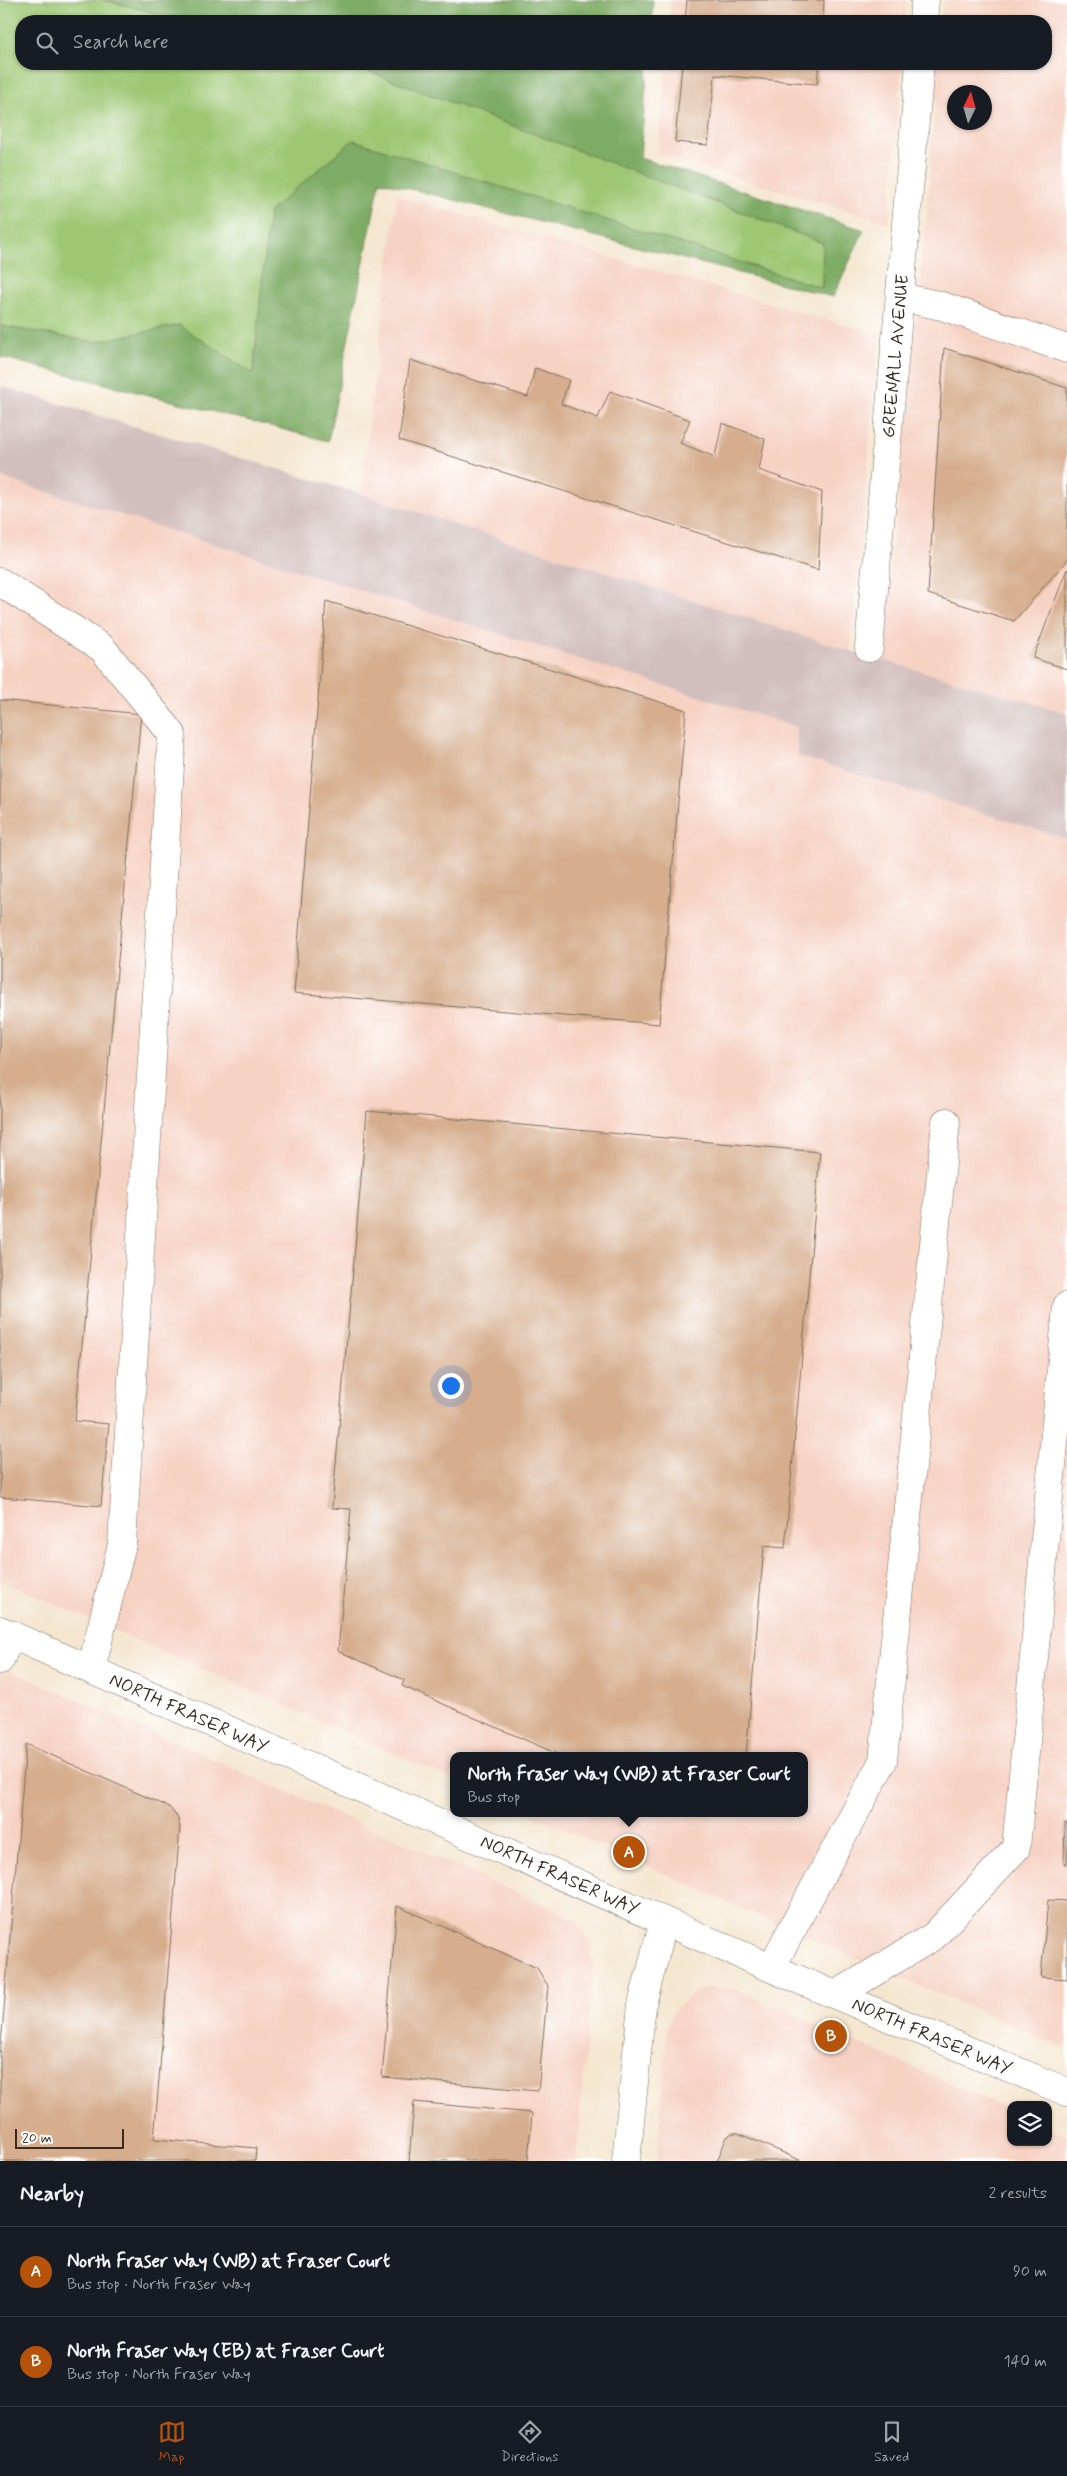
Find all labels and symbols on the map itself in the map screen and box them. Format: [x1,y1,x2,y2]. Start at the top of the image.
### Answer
north arrow [947,85,992,130]
street label: GREENALL AVENUE [877,273,915,439]
your location [438,1373,464,1399]
street label: NORTH FRASER WAY [105,1668,272,1760]
street label: NORTH FRASER WAY [478,1831,642,1919]
pin: A [613,1833,645,1871]
street label: NORTH FRASER WAY [848,1992,1016,2082]
pin: B [815,2017,847,2055]
scale bar [15,2126,124,2149]

